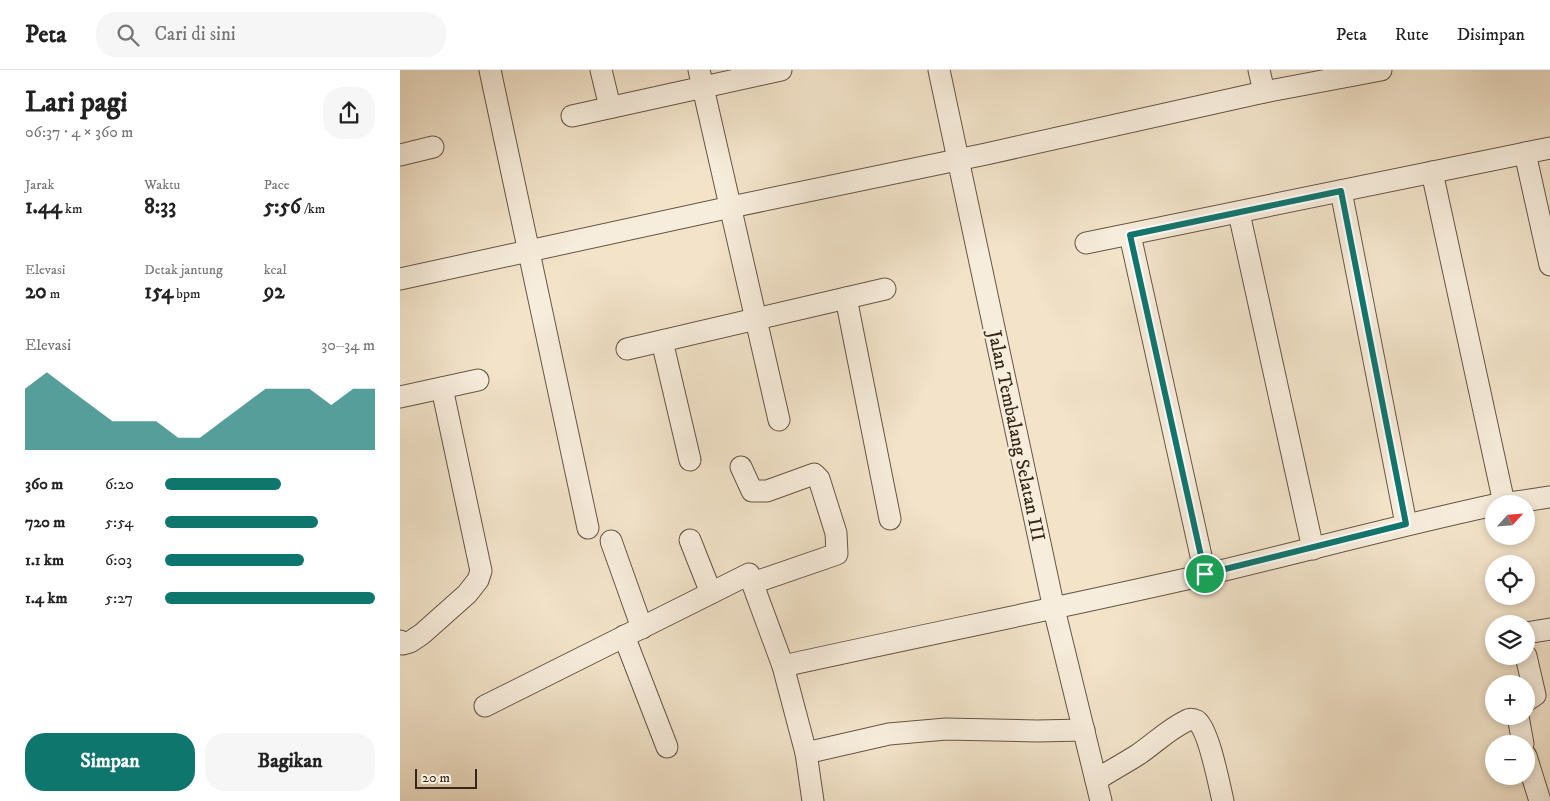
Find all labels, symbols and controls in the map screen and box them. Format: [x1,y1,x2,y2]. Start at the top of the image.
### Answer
search box [96,12,446,57]
text: Peta [25,20,66,50]
icon: search [114,21,142,49]
text: Cari di sini [154,23,236,46]
text: Peta [1336,24,1367,46]
text: Rute [1395,24,1429,46]
text: Disimpan [1457,24,1525,46]
text: Lari pagi [25,85,128,120]
button: share [323,87,375,139]
text: 06:37 · 4 × 360 m [25,122,133,142]
text: Jarak [25,176,54,194]
text: Waktu [144,176,180,194]
text: Pace [264,176,290,194]
text: 1.44 [25,194,62,220]
text: 8:33 [144,194,176,220]
text: 5:56 [264,194,301,220]
text: km [62,200,83,218]
text: /km [301,200,325,218]
text: Elevasi [25,261,65,279]
text: Detak jantung [144,261,223,279]
text: kcal [264,261,287,279]
text: 20 [25,279,47,305]
text: 154 [144,279,173,305]
text: 92 [264,279,284,305]
text: m [47,285,60,303]
text: bpm [173,285,200,303]
street label: Jalan Tembalang Selatan III [982,327,1050,544]
text: Elevasi [25,335,71,355]
text: 30–34 m [321,335,375,355]
text: 360 m [25,474,63,494]
text: 6:20 [105,474,134,494]
north arrow [1485,495,1535,545]
map controls [1485,495,1535,785]
text: 720 m [25,512,65,532]
text: 5:54 [105,512,133,532]
text: 1.1 km [25,550,64,570]
text: 6:03 [105,550,132,570]
pin [1184,553,1226,595]
button: locate [1485,555,1535,605]
icon: arrive [1191,560,1219,588]
text: 1.4 km [25,588,67,608]
text: 5:27 [105,588,133,608]
button: layers [1485,615,1535,665]
button: + [1485,675,1535,725]
button: Simpan [25,733,195,791]
button: Bagikan [205,733,375,791]
button: − [1485,735,1535,785]
scale bar [415,766,478,789]
text: 20 m [422,769,450,787]

